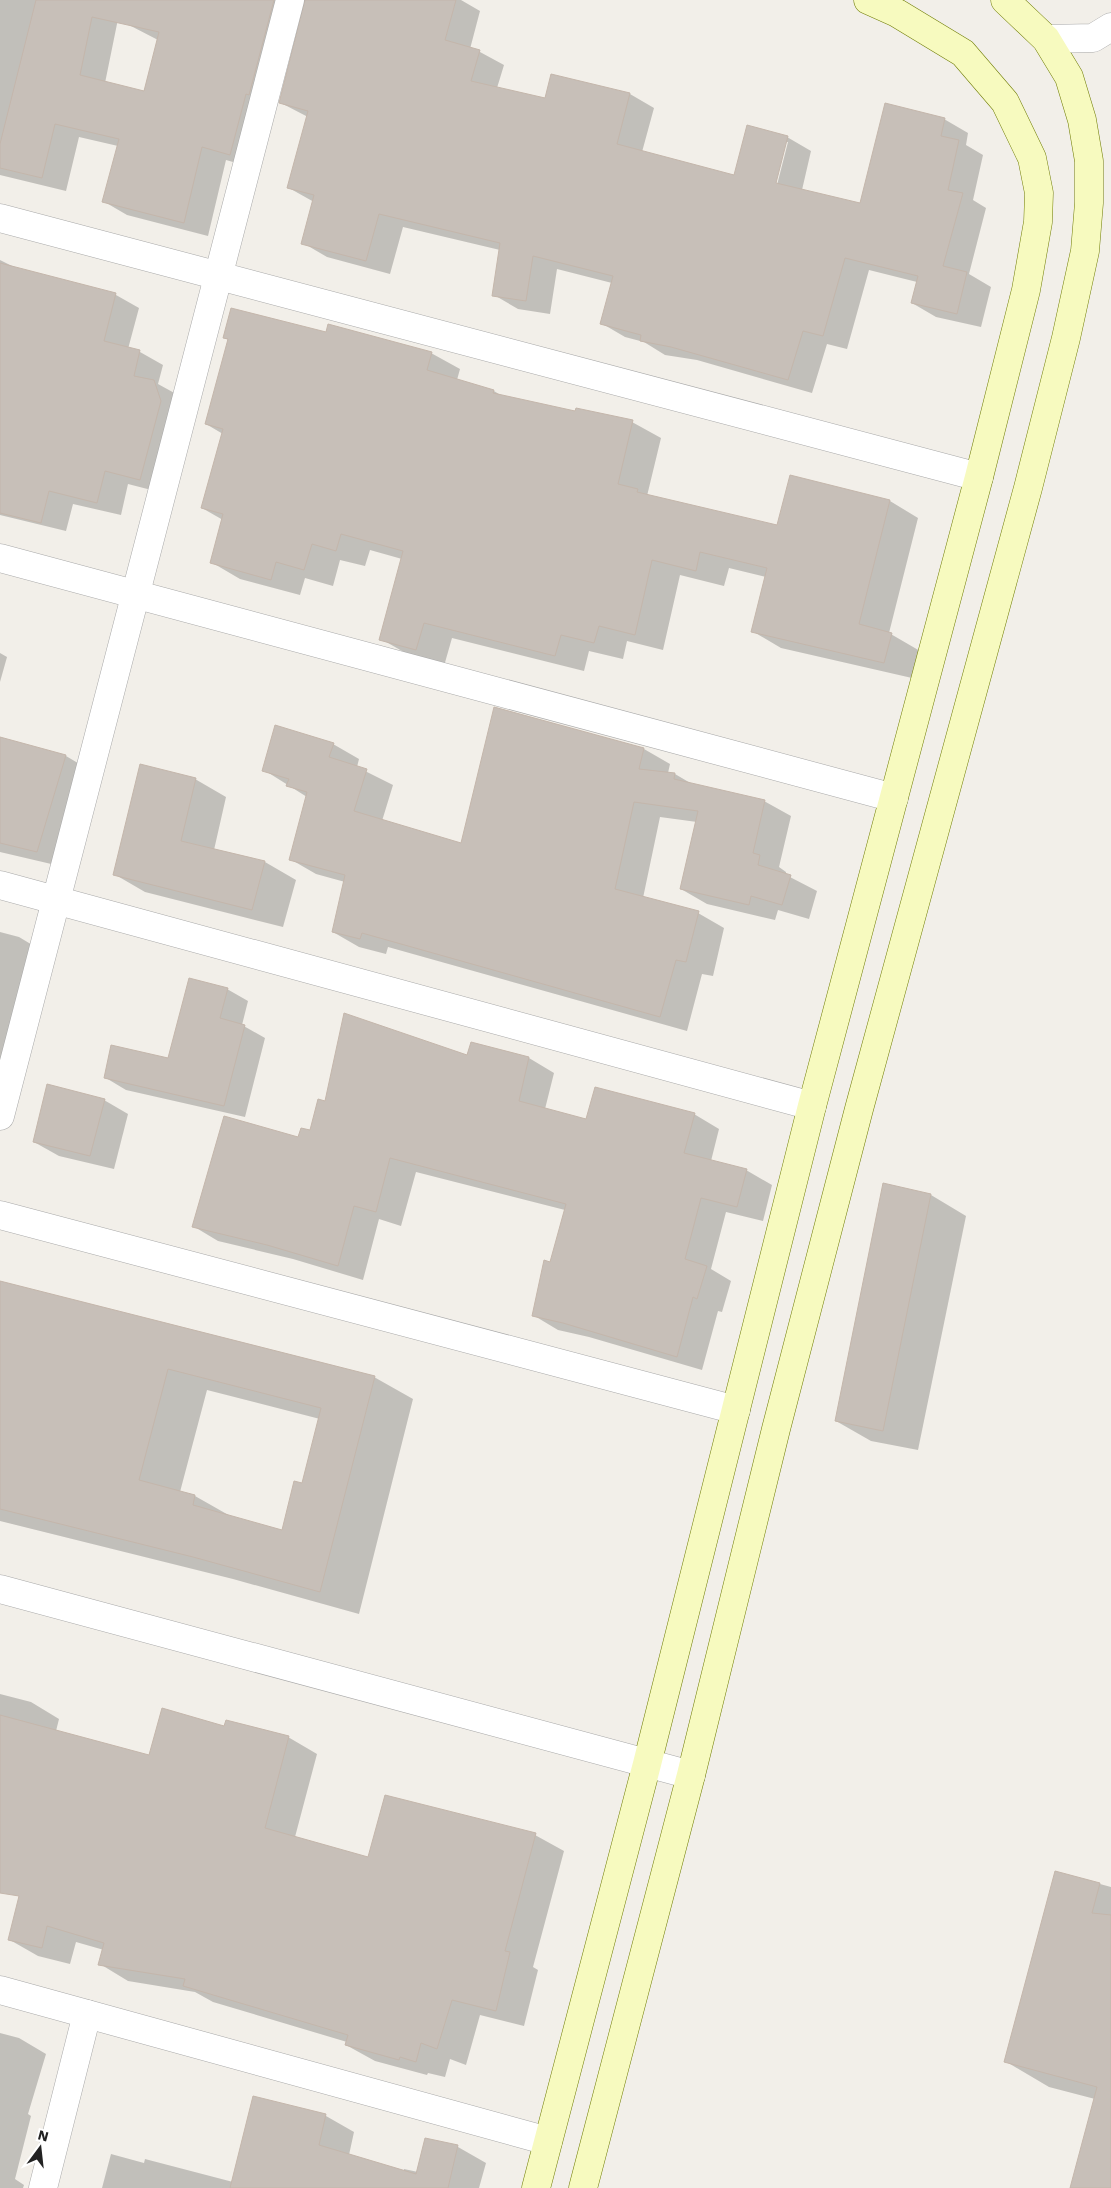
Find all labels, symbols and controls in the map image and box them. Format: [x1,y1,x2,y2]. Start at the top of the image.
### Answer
north arrow [15,2123,65,2173]
text: N [36,2126,50,2145]

